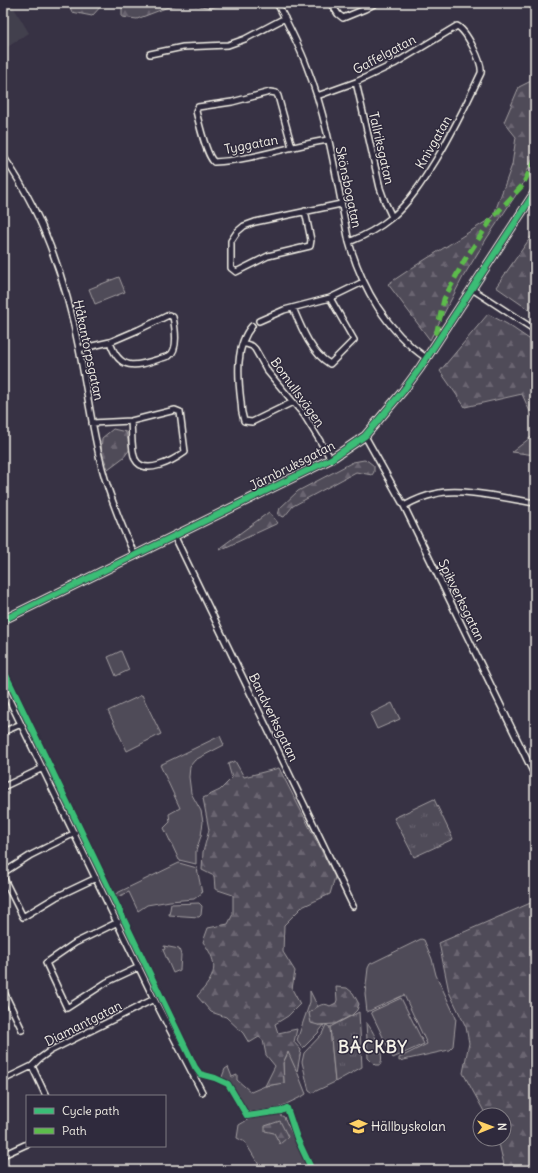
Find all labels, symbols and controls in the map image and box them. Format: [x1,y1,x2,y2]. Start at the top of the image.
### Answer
street label: Gaffelgatan [350,31,419,78]
street label: Tallriksgatan [365,110,398,187]
street label: Knivgatan [411,112,456,172]
street label: Tyggatan [223,131,280,158]
street label: Skönsbogatan [332,145,366,230]
street label: Håkantorpsgatan [70,298,108,402]
street label: Bomullsvägen [267,354,329,431]
street label: Järnbruksgatan [247,436,338,494]
street label: Spikverksgatan [434,556,489,645]
street label: Bandverksgatan [245,670,302,765]
street label: Diamantgatan [42,997,125,1050]
district label: BÄCKBY [338,1035,408,1058]
legend [26,1095,166,1147]
text: Cycle path [62,1103,119,1118]
north arrow [472,1107,512,1147]
school or university icon: Hällbyskolan [348,1116,368,1136]
place label: Hällbyskolan [371,1118,446,1135]
text: Path [62,1123,87,1138]
text: N [495,1123,509,1131]

